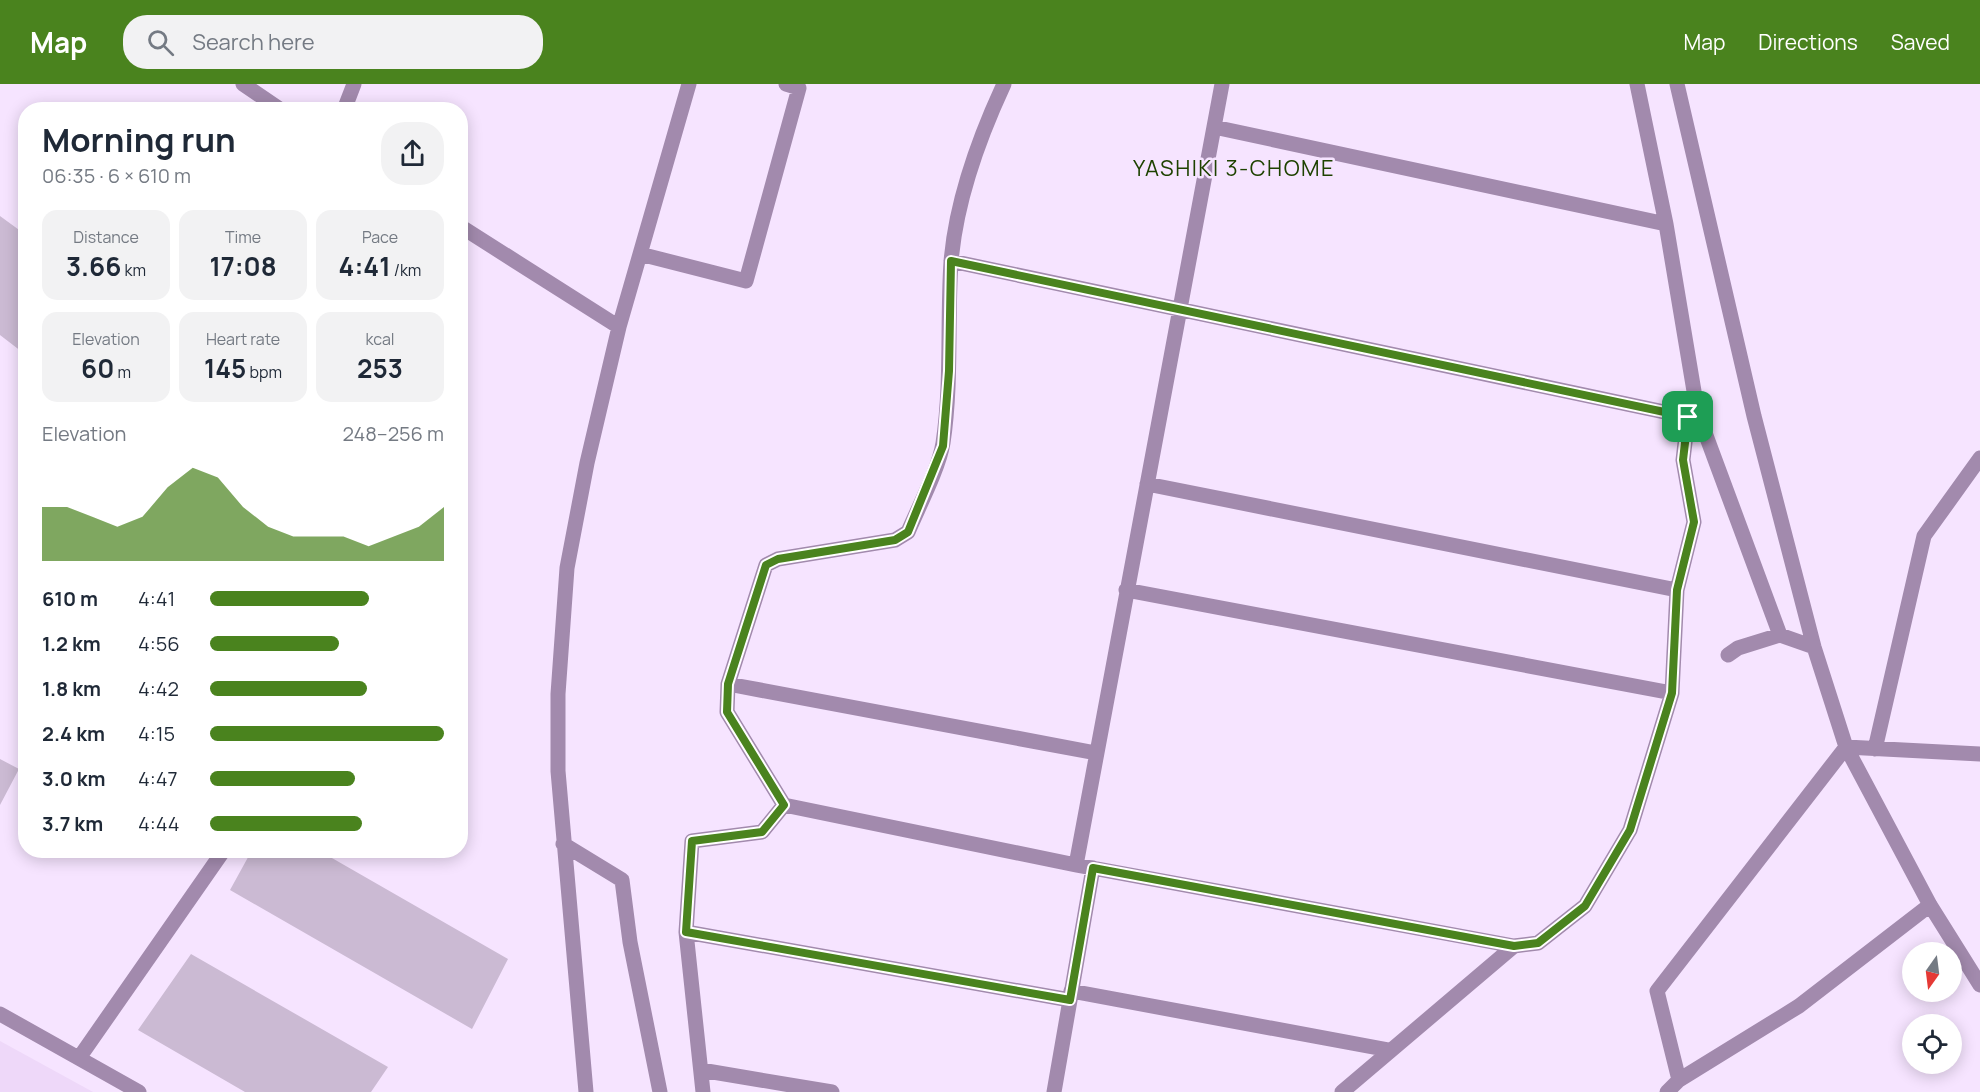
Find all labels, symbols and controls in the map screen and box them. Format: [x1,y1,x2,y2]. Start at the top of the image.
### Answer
search box [123,15,543,69]
text: Map [30,23,87,61]
icon: search [144,26,177,59]
text: Search here [192,27,315,57]
text: Map [1684,28,1725,56]
text: Directions [1758,28,1858,56]
text: Saved [1891,28,1950,56]
text: Morning run [42,117,236,162]
button: share [381,122,444,185]
district label: YASHIKI 3-CHOME [1133,153,1335,183]
text: 06:35 · 6 × 610 m [42,162,191,189]
text: Distance [73,226,139,248]
text: Time [225,226,261,248]
text: Pace [362,226,398,248]
text: 3.66 [66,248,121,284]
text: 17:08 [209,248,277,284]
text: 4:41 [339,248,391,284]
text: km [121,259,146,281]
text: /km [391,259,421,281]
text: Elevation [72,328,140,350]
text: Heart rate [206,328,280,350]
text: kcal [365,328,395,350]
text: 60 [81,350,114,386]
text: 145 [204,350,246,386]
text: 253 [357,350,403,386]
text: m [114,361,131,383]
text: bpm [246,361,282,383]
pin [1662,391,1713,442]
icon: arrive [1671,400,1704,433]
text: Elevation [42,420,126,447]
text: 248–256 m [342,420,444,447]
text: 610 m [42,585,98,612]
text: 4:41 [138,585,175,612]
text: 1.2 km [42,630,101,657]
text: 4:56 [138,630,180,657]
text: 1.8 km [42,675,101,702]
text: 4:42 [138,675,179,702]
text: 2.4 km [42,720,105,747]
text: 4:15 [138,720,175,747]
text: 3.0 km [42,765,106,792]
text: 4:47 [138,765,178,792]
text: 3.7 km [42,810,103,837]
text: 4:44 [138,810,180,837]
north arrow [1902,942,1962,1002]
map controls [1902,942,1962,1074]
button: locate [1902,1014,1962,1074]

